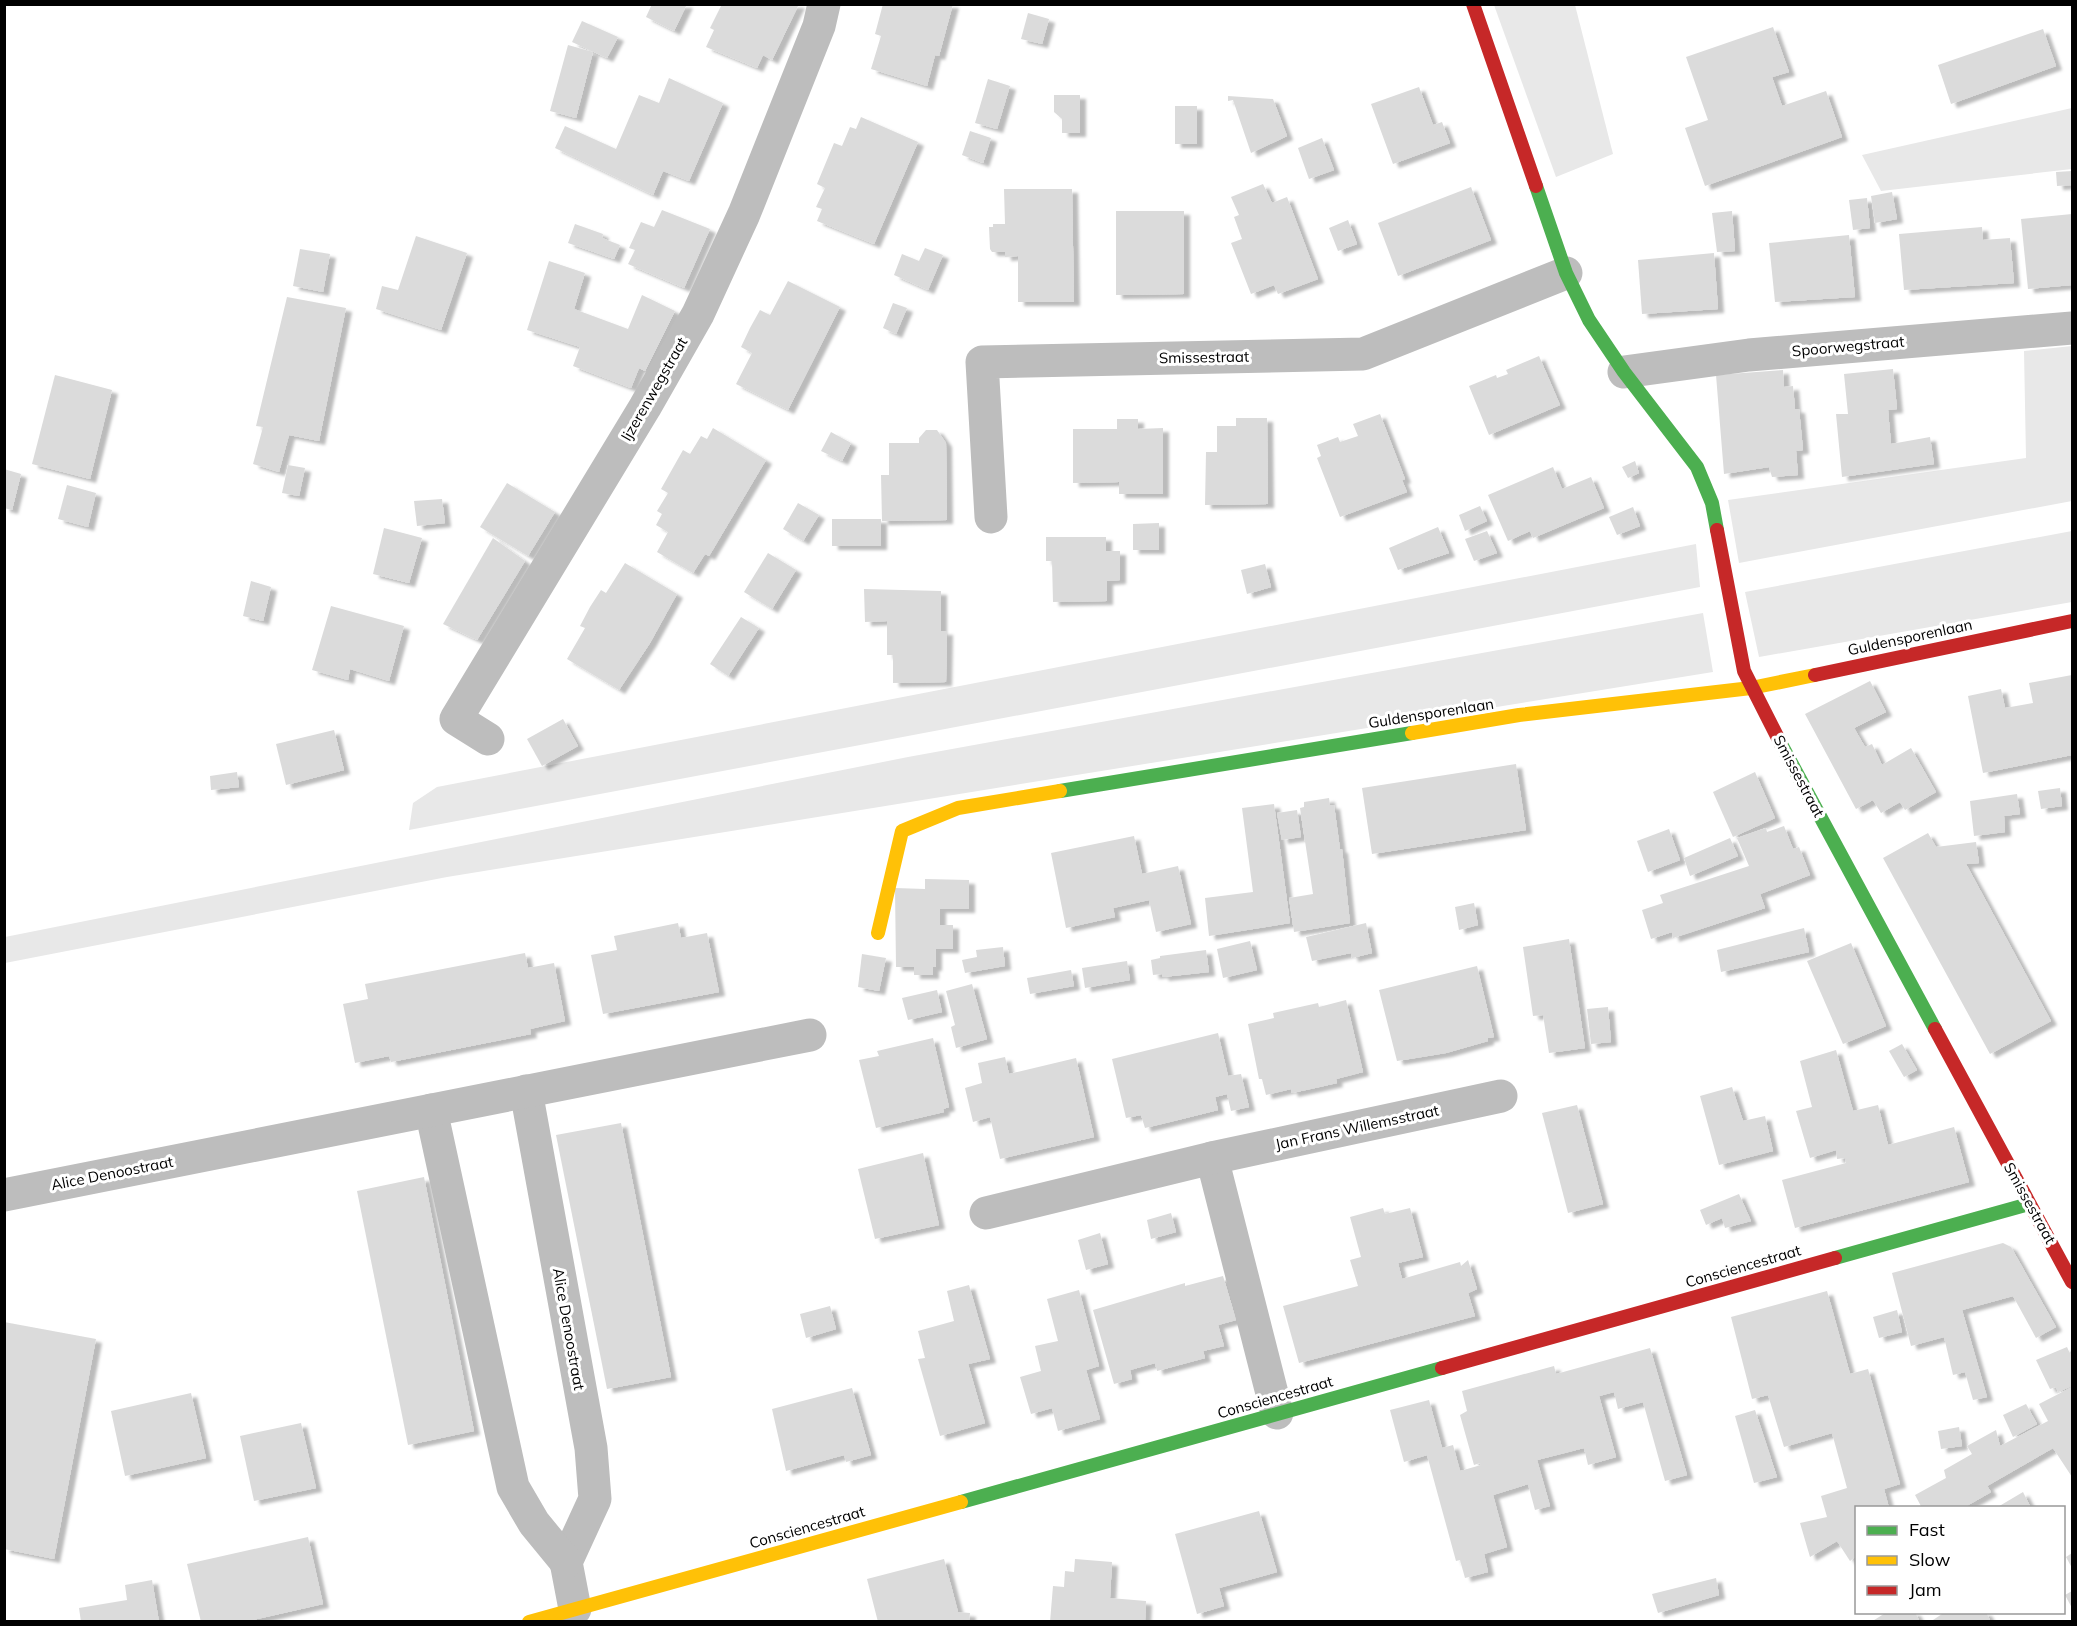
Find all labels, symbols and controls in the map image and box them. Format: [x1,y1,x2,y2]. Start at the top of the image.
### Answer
street label: Spoorwegstraat [1791,332,1905,360]
street label: Ijzerenwegstraat [617,334,691,444]
street label: Smissestraat [1159,347,1249,367]
street label: Guldensporenlaan [1846,615,1974,659]
street label: Guldensporenlaan [1367,694,1495,732]
street label: Smissestraat [1769,732,1829,820]
street label: Jan Frans Willemsstraat [1273,1100,1441,1154]
street label: Alice Denoostraat [49,1152,175,1194]
street label: Smissestraat [2000,1159,2060,1247]
street label: Consciencestraat [1683,1240,1803,1292]
street label: Alice Denoostraat [549,1266,589,1392]
street label: Consciencestraat [1215,1371,1335,1423]
street label: Consciencestraat [747,1501,867,1553]
legend [1855,1506,2065,1614]
text: Fast [1909,1518,1945,1541]
text: Slow [1909,1548,1951,1571]
text: Jam [1909,1578,1942,1601]

